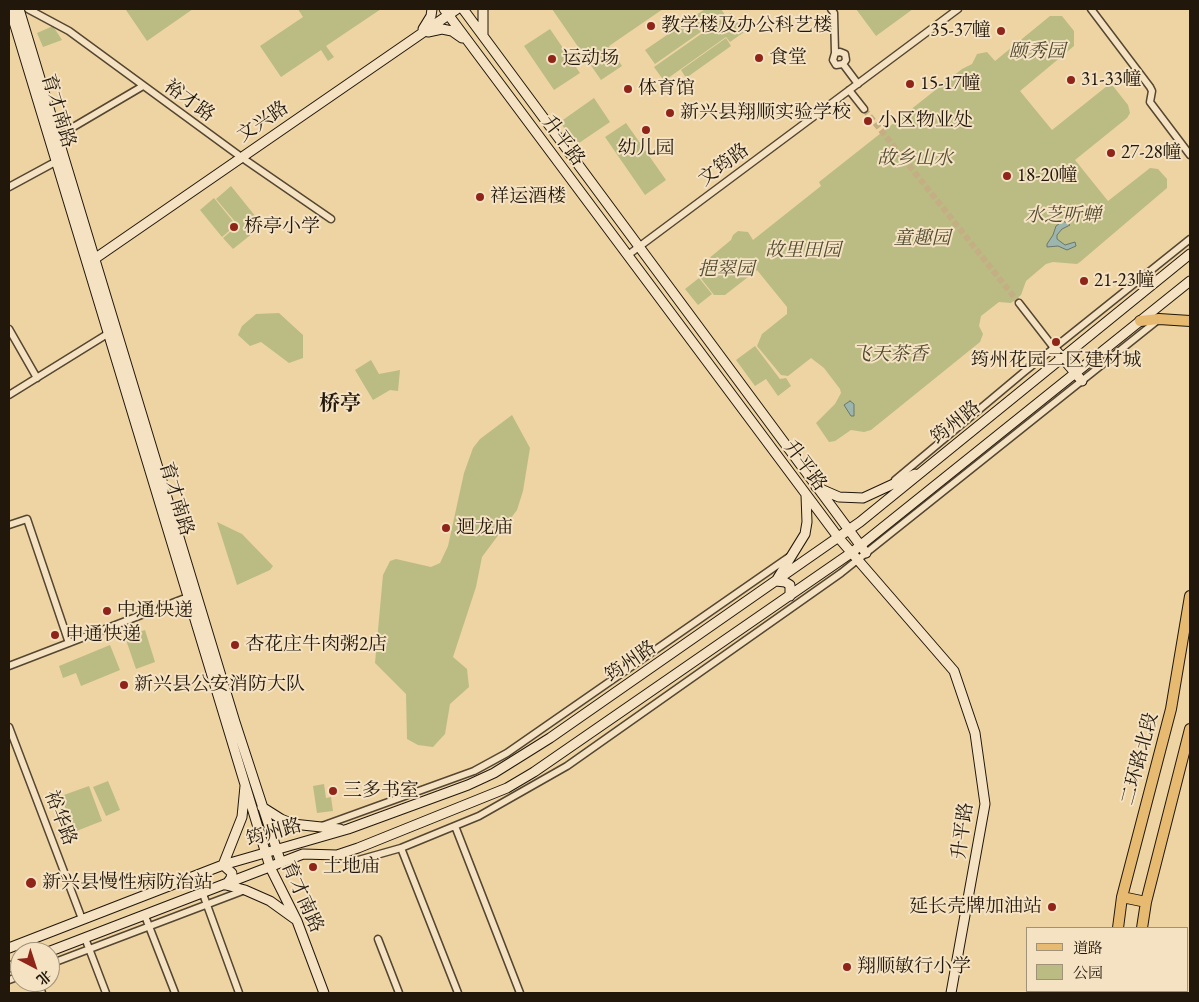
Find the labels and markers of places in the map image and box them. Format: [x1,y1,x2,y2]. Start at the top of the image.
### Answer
place label: 教学楼及办公科艺楼 [661,15,832,37]
marker: 教学楼及办公科艺楼 [645,20,657,32]
place label: 35-37幢 [930,20,991,42]
marker: 35-37幢 [995,25,1007,37]
place label: 食堂 [769,47,807,69]
place label: 运动场 [562,48,619,70]
marker: 食堂 [753,52,765,64]
marker: 运动场 [546,53,558,65]
place label: 31-33幢 [1081,69,1142,91]
place label: 15-17幢 [920,73,981,95]
marker: 31-33幢 [1065,74,1077,86]
place label: 体育馆 [638,78,695,100]
marker: 15-17幢 [904,78,916,90]
marker: 体育馆 [622,83,634,95]
place label: 新兴县翔顺实验学校 [680,102,851,124]
marker: 新兴县翔顺实验学校 [664,107,676,119]
place label: 小区物业处 [878,110,973,132]
marker: 小区物业处 [862,115,874,127]
marker: 幼儿园 [640,124,652,136]
place label: 幼儿园 [618,138,674,160]
place label: 27-28幢 [1121,142,1182,164]
marker: 27-28幢 [1105,147,1117,159]
place label: 18-20幢 [1017,165,1078,187]
marker: 18-20幢 [1001,170,1013,182]
place label: 祥运酒楼 [490,186,566,208]
marker: 祥运酒楼 [474,191,486,203]
place label: 桥亭小学 [244,216,320,238]
marker: 桥亭小学 [228,221,240,233]
place label: 21-23幢 [1094,270,1155,292]
marker: 21-23幢 [1078,275,1090,287]
marker: 筠州花园二区建材城 [1050,336,1062,348]
place label: 筠州花园二区建材城 [971,350,1141,372]
place label: 迴龙庙 [456,517,513,539]
marker: 迴龙庙 [440,522,452,534]
place label: 中通快递 [117,600,193,622]
marker: 中通快递 [101,605,113,617]
place label: 申通快递 [65,624,141,646]
marker: 申通快递 [49,629,61,641]
place label: 杏花庄牛肉粥2店 [245,634,387,656]
marker: 杏花庄牛肉粥2店 [229,639,241,651]
place label: 新兴县公安消防大队 [134,674,305,696]
marker: 新兴县公安消防大队 [118,679,130,691]
place label: 三多书室 [343,780,419,802]
marker: 三多书室 [327,785,339,797]
place label: 土地庙 [323,856,380,878]
marker: 土地庙 [307,861,319,873]
place label: 新兴县慢性病防治站 [42,872,213,894]
marker: 新兴县慢性病防治站 [24,876,38,890]
place label: 延长壳牌加油站 [909,896,1042,918]
marker: 延长壳牌加油站 [1046,901,1058,913]
place label: 翔顺敏行小学 [857,956,971,978]
marker: 翔顺敏行小学 [841,961,853,973]

